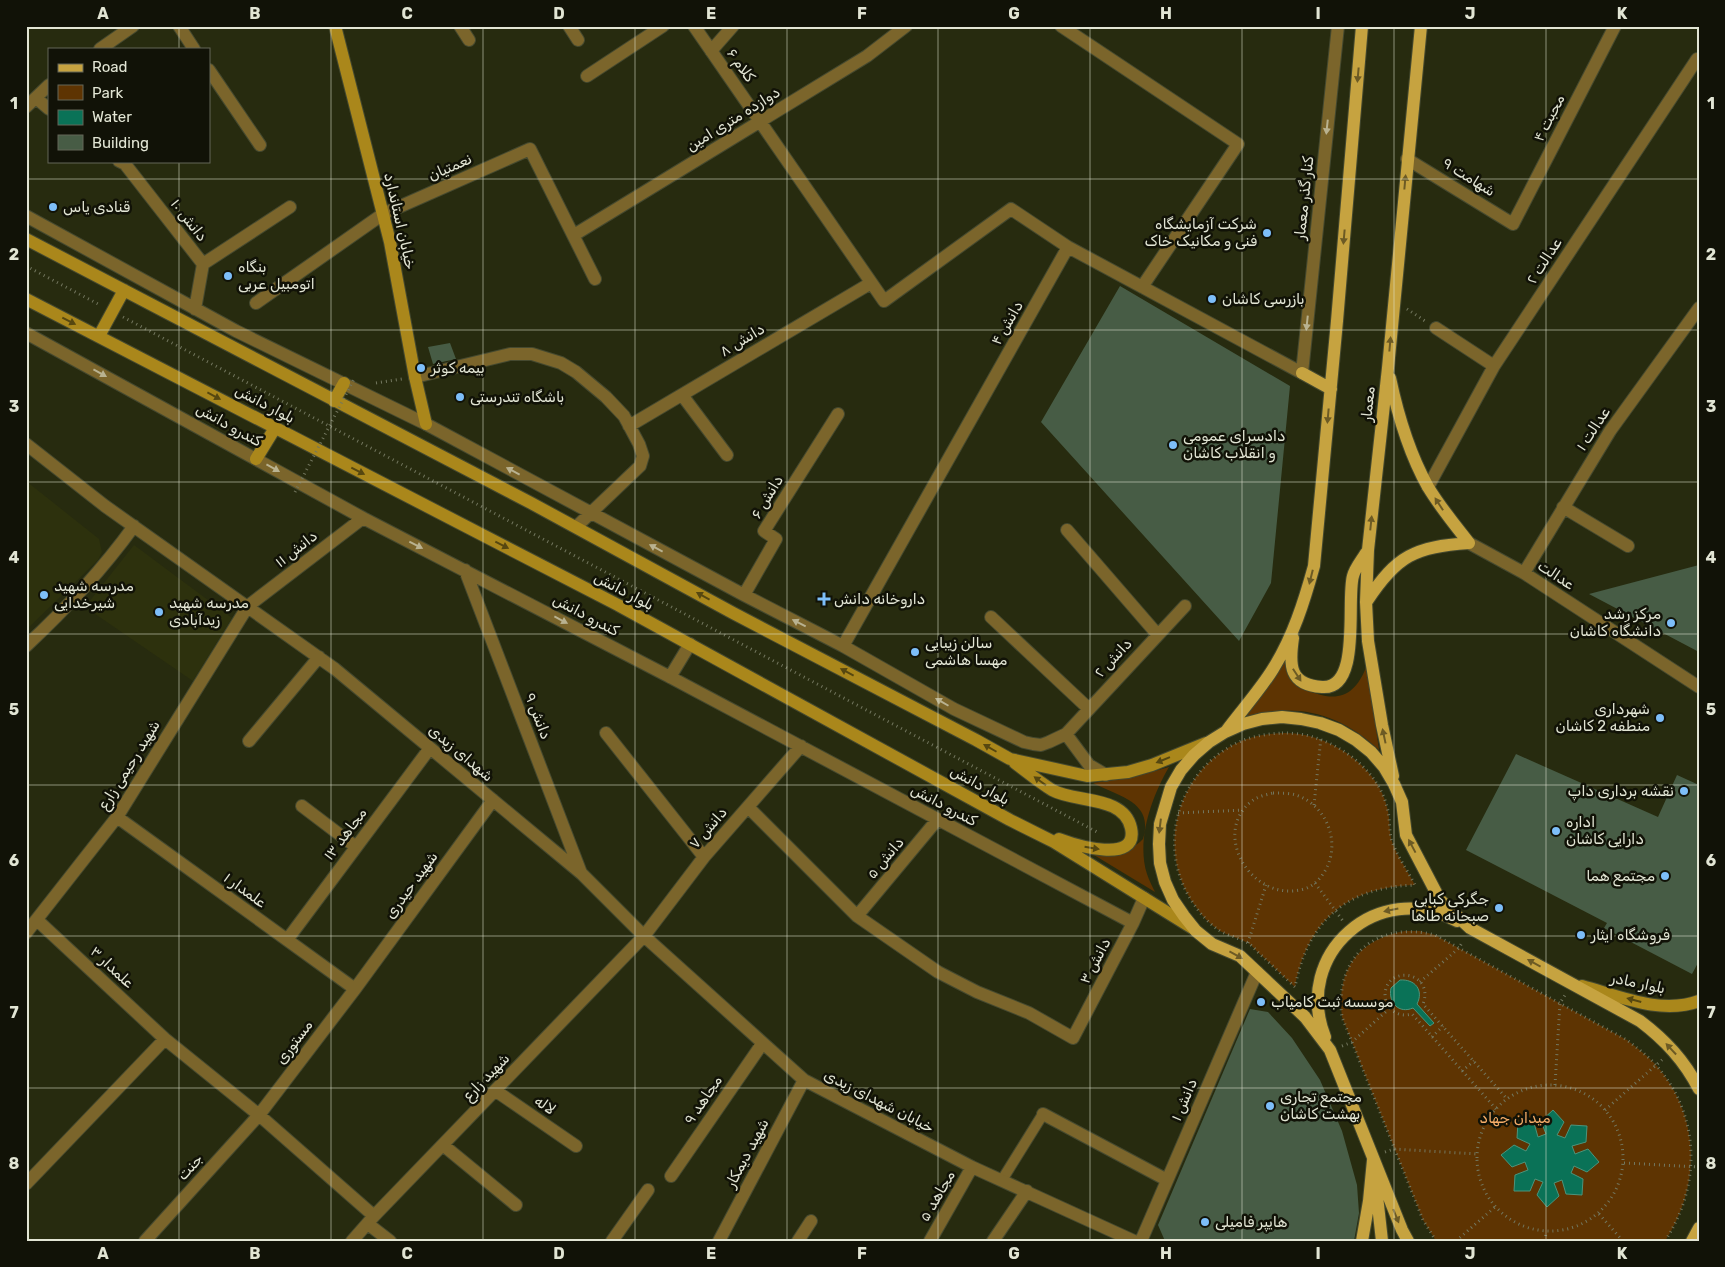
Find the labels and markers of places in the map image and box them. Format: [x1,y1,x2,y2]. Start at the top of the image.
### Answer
place label: قنادی یاس [63,198,130,216]
marker: قنادی یاس [47,201,59,213]
place label: شرکت آزمایشگاه فنی و مکانیک خاک [1144,215,1257,251]
marker: شرکت آزمایشگاه فنی و مکانیک خاک [1261,227,1273,239]
place label: بنگاه اتومبیل عربی [238,258,315,293]
marker: بنگاه اتومبیل عربی [222,270,234,282]
place label: بازرسی کاشان [1222,290,1305,308]
marker: بازرسی کاشان [1206,293,1218,305]
place label: بیمه کوثر [430,359,485,377]
marker: بیمه کوثر [415,362,427,374]
place label: باشگاه تندرستی [470,388,564,406]
marker: باشگاه تندرستی [454,391,466,403]
place label: دادسرای عمومی و انقلاب کاشان [1183,427,1285,463]
marker: دادسرای عمومی و انقلاب کاشان [1167,439,1179,451]
place label: مدرسه شهید شیرخدایی [54,577,134,612]
marker: مدرسه شهید شیرخدایی [38,589,50,601]
place label: داروخانه دانش [834,590,925,609]
marker: داروخانه دانش [818,593,830,605]
place label: مدرسه شهید زیدآبادی [169,594,249,629]
place label: مرکز رشد دانشگاه کاشان [1570,605,1661,640]
marker: مدرسه شهید زیدآبادی [153,606,165,618]
marker: مرکز رشد دانشگاه کاشان [1665,617,1677,629]
place label: سالن زیبایی مهسا هاشمی [925,634,1007,669]
marker: سالن زیبایی مهسا هاشمی [909,646,921,658]
place label: شهرداری منطفه 2 کاشان [1556,700,1650,735]
marker: شهرداری منطفه 2 کاشان [1654,712,1666,724]
place label: نقشه برداری داپ [1567,782,1674,801]
marker: نقشه برداری داپ [1678,785,1690,797]
place label: اداره دارایی کاشان [1566,813,1644,848]
marker: اداره دارایی کاشان [1550,825,1562,837]
place label: مجتمع هما [1586,867,1655,887]
marker: مجتمع هما [1659,870,1671,882]
place label: جگرکی کبابی صبحانه طاها [1411,890,1489,925]
marker: جگرکی کبابی صبحانه طاها [1493,902,1505,914]
place label: فروشگاه ایثار [1590,926,1670,945]
marker: فروشگاه ایثار [1575,929,1587,941]
place label: موسسه ثبت کامیاب [1271,993,1393,1011]
marker: موسسه ثبت کامیاب [1255,996,1267,1008]
place label: مجتمع تجاری بهشت کاشان [1280,1088,1362,1123]
marker: مجتمع تجاری بهشت کاشان [1264,1100,1276,1112]
place label: هایپر فامیلی [1215,1213,1287,1232]
marker: هایپر فامیلی [1199,1216,1211,1228]

